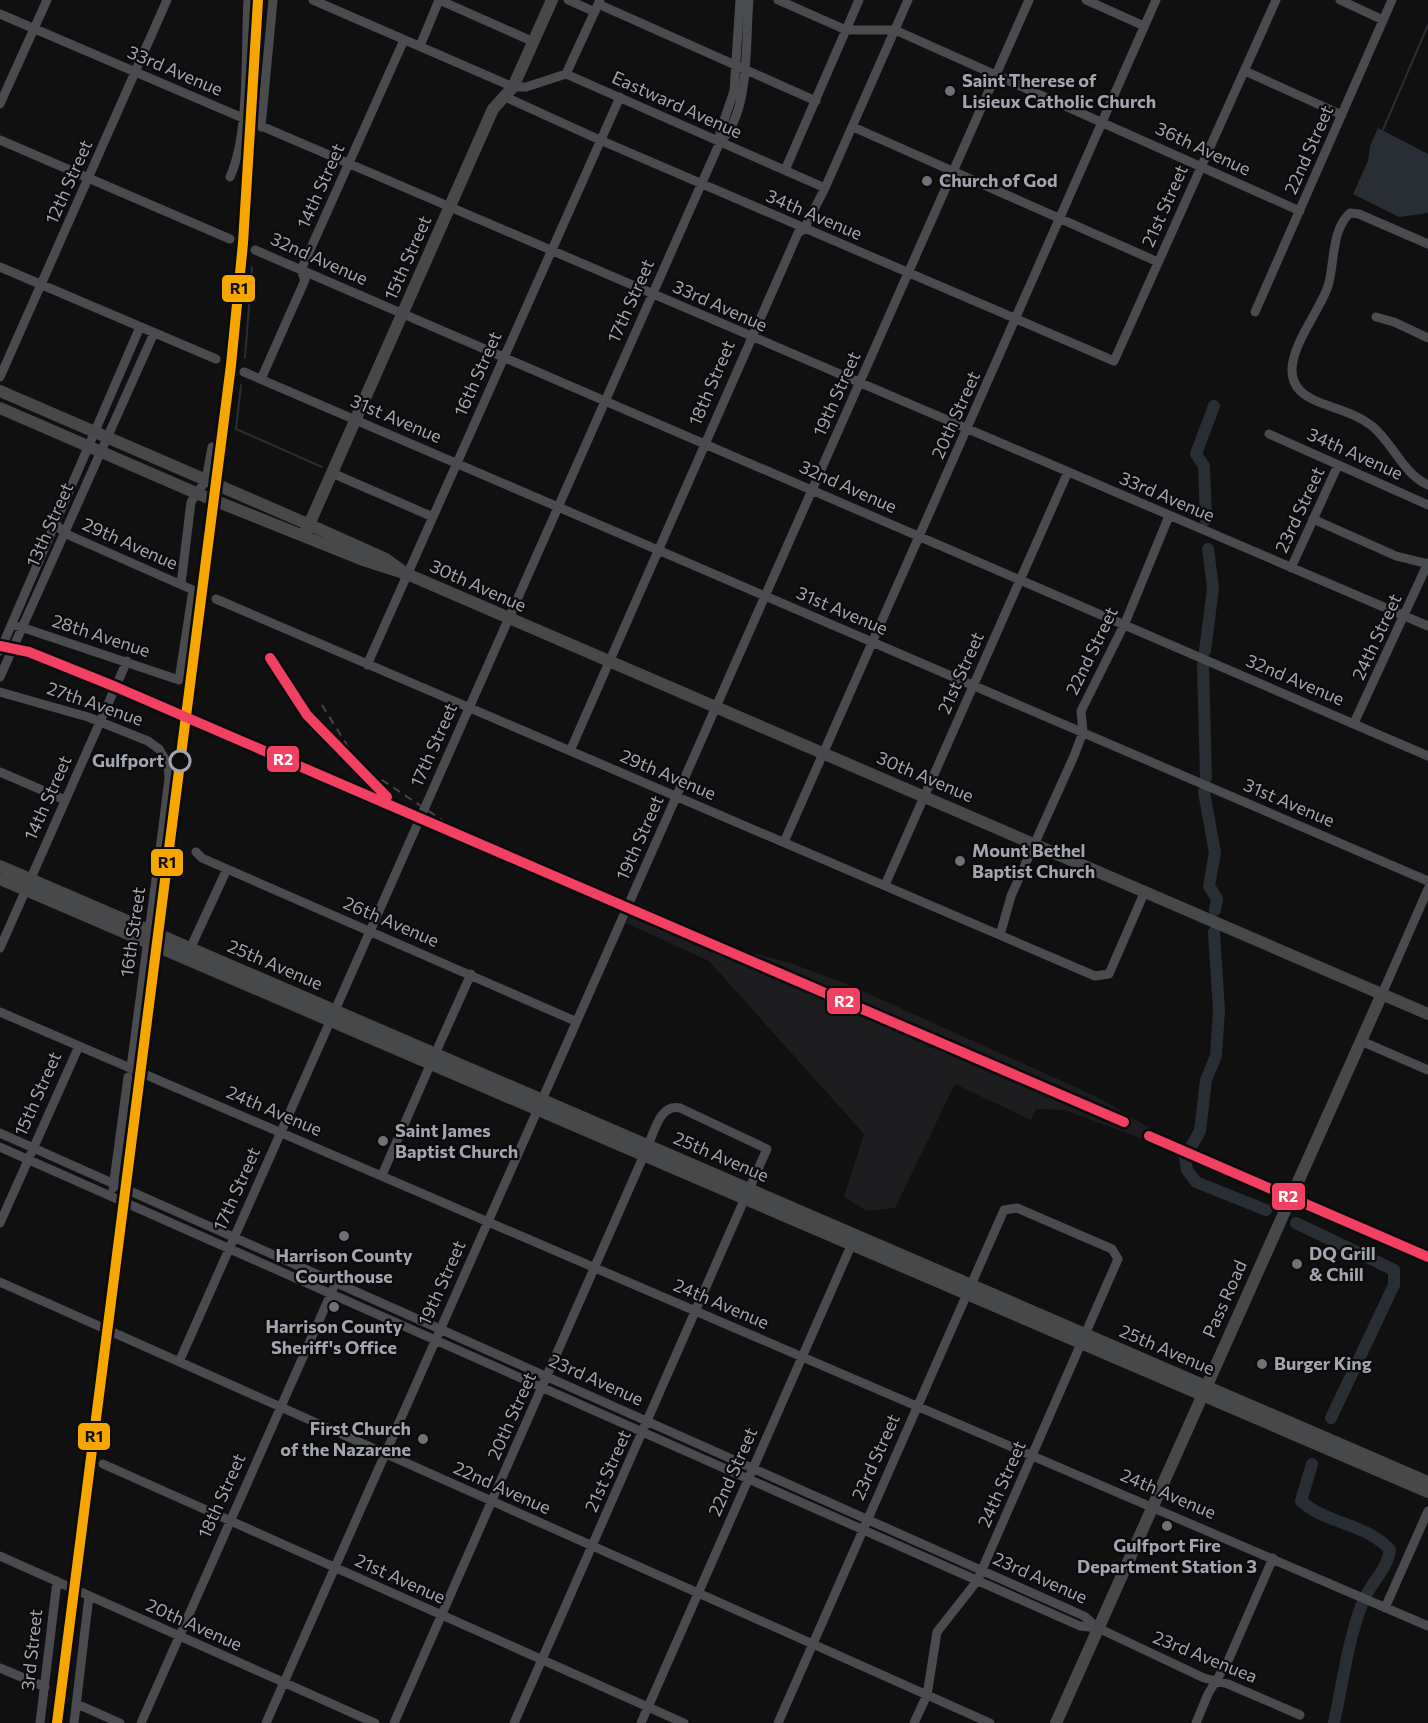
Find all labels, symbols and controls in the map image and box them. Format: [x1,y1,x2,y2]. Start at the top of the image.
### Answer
street label: 33rd Avenue [125,40,226,100]
street label: Eastward Avenue [609,66,746,143]
place label: Saint Therese of Lisieux Catholic Church [962,69,1156,112]
marker: Saint Therese of Lisieux Catholic Church [943,84,957,98]
street label: 22nd Street [1279,102,1337,197]
street label: 36th Avenue [1152,116,1254,180]
street label: 12th Street [40,136,96,227]
street label: 14th Street [292,140,349,231]
street label: 21st Street [1136,161,1192,250]
place label: Church of God [939,169,1058,191]
marker: Church of God [920,174,934,188]
street label: 34th Avenue [763,184,866,244]
street label: 15th Street [379,212,435,303]
street label: 32nd Avenue [267,227,372,289]
street label: 17th Street [602,255,658,346]
line badge: R1 [221,274,256,303]
street label: 33rd Avenue [670,274,771,336]
text: R1 [230,278,248,297]
street label: 16th Street [449,328,506,419]
street label: 18th Street [683,337,739,429]
street label: 19th Street [808,348,865,439]
street label: 20th Street [926,367,984,462]
street label: 31st Avenue [347,389,445,447]
street label: 34th Avenue [1304,422,1407,484]
street label: 32nd Avenue [796,455,901,517]
street label: 23rd Street [1270,463,1328,556]
street label: 33rd Avenue [1117,466,1218,526]
street label: 13th Street [21,479,77,570]
street label: 29th Avenue [79,512,181,574]
street label: 30th Avenue [427,554,530,616]
street label: 31st Avenue [793,581,891,639]
street label: 24th Street [1347,590,1406,683]
street label: 22nd Street [1060,603,1122,698]
street label: 28th Avenue [49,609,153,661]
street label: 21st Street [932,628,988,717]
street label: 32nd Avenue [1243,649,1348,710]
street label: 27th Avenue [44,676,146,730]
street label: 17th Street [405,699,461,790]
street label: 29th Avenue [617,744,720,804]
line badge: R2 [266,745,300,773]
street label: 30th Avenue [874,746,977,806]
place label: Gulfport [92,749,164,771]
text: R2 [273,749,293,768]
marker: Gulfport [169,750,191,772]
street label: 14th Street [19,752,76,843]
street label: 31st Avenue [1240,773,1338,831]
street label: 19th Street [611,792,668,883]
place label: Mount Bethel Baptist Church [972,839,1095,882]
line badge: R1 [150,848,184,877]
text: R1 [158,852,176,871]
marker: Mount Bethel Baptist Church [953,854,967,868]
street label: 16th Street [115,885,149,978]
street label: 26th Avenue [340,891,443,951]
street label: 25th Avenue [224,934,326,994]
line badge: R2 [826,987,861,1015]
text: R2 [834,991,854,1010]
street label: 15th Street [9,1048,65,1139]
street label: 24th Avenue [223,1080,325,1140]
place label: Saint James Baptist Church [395,1119,518,1162]
street label: 25th Avenue [670,1126,772,1186]
marker: Saint James Baptist Church [376,1134,390,1148]
street label: 17th Street [208,1143,264,1234]
line badge: R2 [1271,1182,1306,1211]
text: R2 [1278,1186,1298,1205]
marker: Harrison County Courthouse [337,1229,351,1243]
street label: 19th Street [413,1237,470,1328]
place label: DQ Grill & Chill [1309,1242,1376,1285]
place label: Harrison County Courthouse [275,1244,413,1287]
street label: Pass Road [1197,1256,1251,1341]
marker: DQ Grill & Chill [1290,1257,1304,1271]
street label: 24th Avenue [670,1273,772,1333]
marker: Harrison County Sheriff's Office [327,1300,341,1314]
place label: Harrison County Sheriff's Office [265,1315,403,1358]
street label: 25th Avenue [1116,1319,1218,1379]
street label: 23rd Avenue [546,1349,647,1410]
place label: Burger King [1274,1352,1372,1374]
marker: Burger King [1255,1357,1269,1371]
street label: 20th Street [482,1368,540,1463]
street label: 23rd Street [846,1410,904,1503]
place label: First Church of the Nazarene [280,1417,411,1460]
line badge: R1 [77,1422,111,1451]
street label: 22nd Street [703,1424,761,1519]
text: R1 [85,1426,103,1445]
street label: 21st Street [579,1426,635,1515]
marker: First Church of the Nazarene [416,1432,430,1446]
street label: 24th Street [972,1437,1030,1530]
street label: 18th Street [193,1450,250,1541]
street label: 22nd Avenue [450,1456,554,1518]
street label: 24th Avenue [1117,1463,1219,1523]
marker: Gulfport Fire Department Station 3 [1160,1519,1174,1533]
place label: Gulfport Fire Department Station 3 [1077,1534,1257,1577]
street label: 23rd Avenue [990,1547,1091,1608]
street label: 21st Avenue [352,1548,449,1608]
street label: 20th Avenue [143,1593,246,1655]
street label: 3rd Street [16,1608,46,1692]
street label: 23rd Avenuea [1150,1625,1261,1687]

